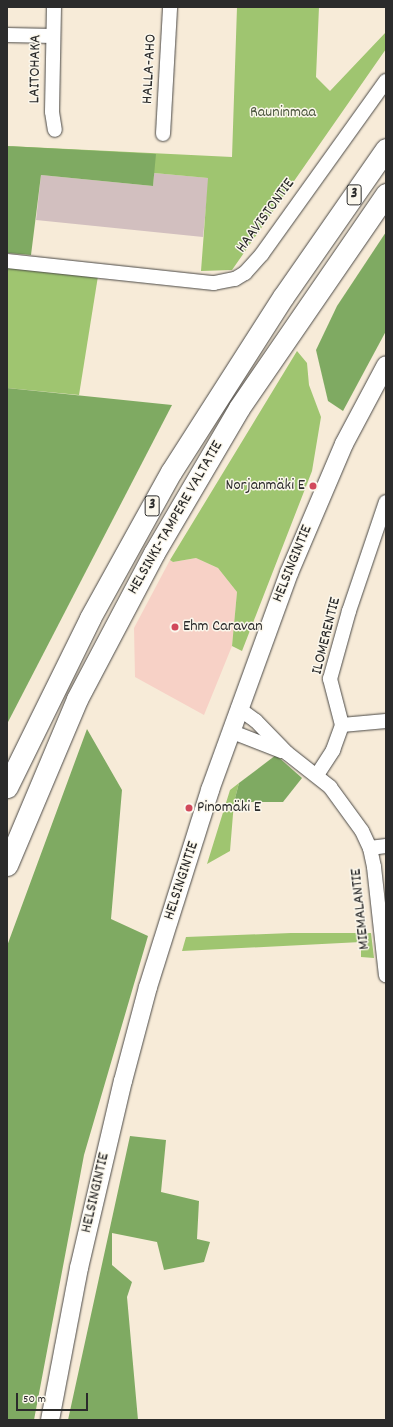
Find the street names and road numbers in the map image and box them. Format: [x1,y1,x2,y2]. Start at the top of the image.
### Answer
street label: HALLA-AHO [139,33,161,105]
street label: LAITOHAKA [26,34,46,104]
street label: HAAVISTONTIE [233,175,299,257]
road number: 3 [346,182,362,208]
street label: HELSINKI-TAMPERE VALTATIE [124,438,228,598]
road number: 3 [144,493,160,519]
street label: HELSINGINTIE [269,523,317,605]
street label: ILOMERENTIE [308,595,346,677]
street label: HELSINGINTIE [160,839,204,923]
street label: MIEMALANTIE [347,867,375,951]
street label: HELSINGINTIE [77,1151,115,1235]

